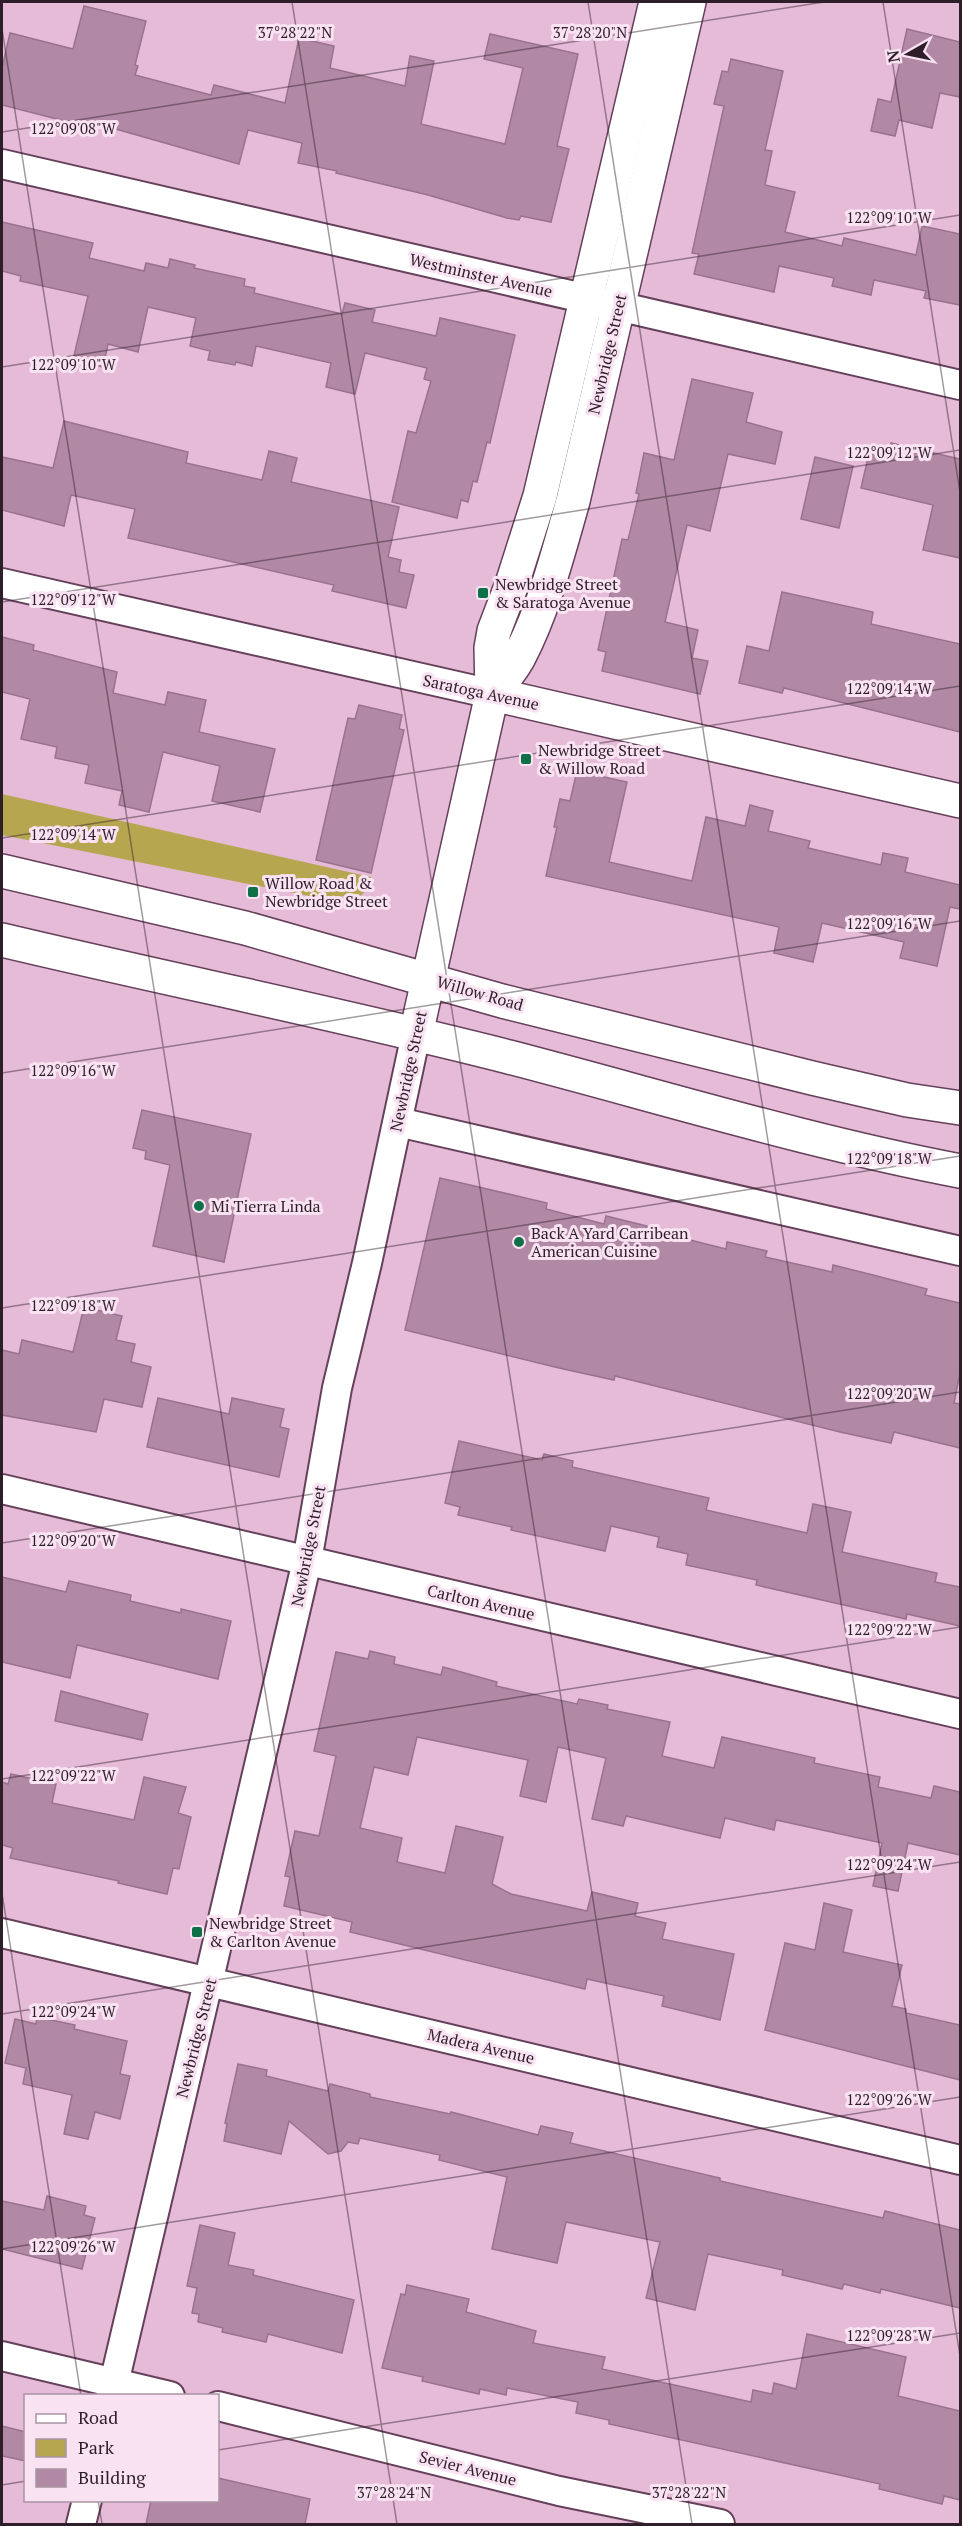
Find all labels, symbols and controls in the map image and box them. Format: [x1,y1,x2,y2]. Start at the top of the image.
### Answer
text: 37°28'22"N [258,22,332,42]
text: 37°28'20"N [553,22,627,42]
north arrow [878,24,938,84]
text: N [881,49,905,64]
text: 122°09'08"W [30,118,117,138]
text: 122°09'10"W [846,207,933,227]
street label: Westminster Avenue [407,248,555,302]
street label: Newbridge Street [582,292,632,416]
text: 122°09'10"W [30,354,117,374]
text: 122°09'12"W [846,442,933,462]
place label: Newbridge Street & Saratoga Avenue [495,573,631,613]
marker: Newbridge Street & Saratoga Avenue [476,586,490,600]
text: 122°09'12"W [30,589,117,609]
street label: Saratoga Avenue [421,669,541,715]
text: 122°09'14"W [846,678,933,698]
place label: Newbridge Street & Willow Road [538,739,661,779]
marker: Newbridge Street & Willow Road [519,752,533,766]
text: 122°09'14"W [30,824,117,844]
place label: Willow Road & Newbridge Street [265,872,388,912]
marker: Willow Road & Newbridge Street [246,885,260,899]
text: 122°09'16"W [846,913,933,933]
street label: Willow Road [434,970,526,1016]
street label: Newbridge Street [384,1009,432,1133]
text: 122°09'16"W [30,1060,117,1080]
text: 122°09'18"W [846,1148,933,1168]
place label: Mi Tierra Linda [211,1195,321,1217]
marker: Mi Tierra Linda [192,1199,206,1213]
place label: Back A Yard Carribean American Cuisine [531,1222,689,1262]
marker: Back A Yard Carribean American Cuisine [512,1235,526,1249]
text: 122°09'18"W [30,1295,117,1315]
text: 122°09'20"W [846,1383,933,1403]
street label: Newbridge Street [285,1483,331,1608]
text: 122°09'20"W [30,1530,117,1550]
street label: Carlton Avenue [425,1579,537,1625]
text: 122°09'22"W [846,1619,933,1639]
text: 122°09'22"W [30,1765,117,1785]
text: 122°09'24"W [846,1854,933,1874]
place label: Newbridge Street & Carlton Avenue [209,1912,336,1952]
marker: Newbridge Street & Carlton Avenue [190,1925,204,1939]
street label: Newbridge Street [170,1976,222,2100]
text: 122°09'24"W [30,2001,117,2021]
street label: Madera Avenue [425,2023,537,2069]
text: 122°09'26"W [846,2089,933,2109]
text: 122°09'26"W [30,2236,117,2256]
text: 122°09'28"W [846,2325,933,2345]
legend [24,2394,219,2502]
text: Road [78,2405,118,2429]
text: Park [78,2435,115,2459]
street label: Sevier Avenue [417,2445,519,2491]
text: Building [78,2465,146,2489]
text: 37°28'24"N [357,2482,431,2502]
text: 37°28'22"N [652,2482,726,2502]

